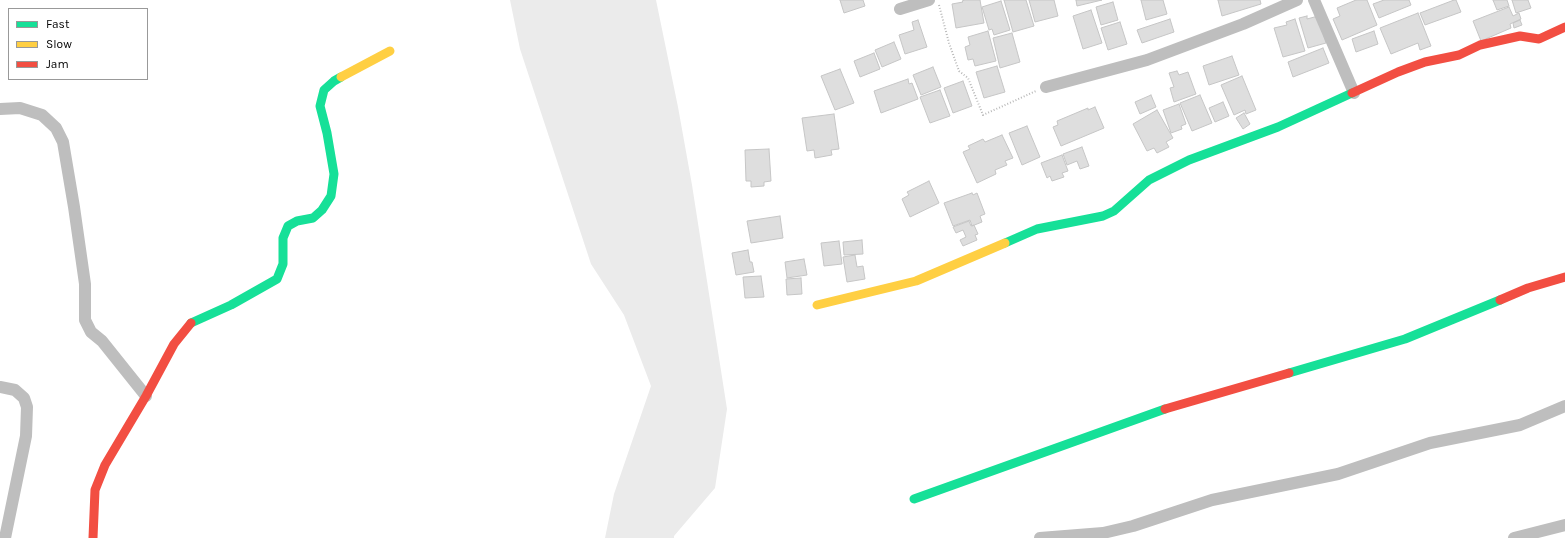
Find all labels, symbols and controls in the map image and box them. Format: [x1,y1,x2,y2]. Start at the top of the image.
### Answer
legend [8,8,148,80]
text: Fast [46,17,69,31]
text: Slow [46,37,72,51]
text: Jam [46,57,69,71]

